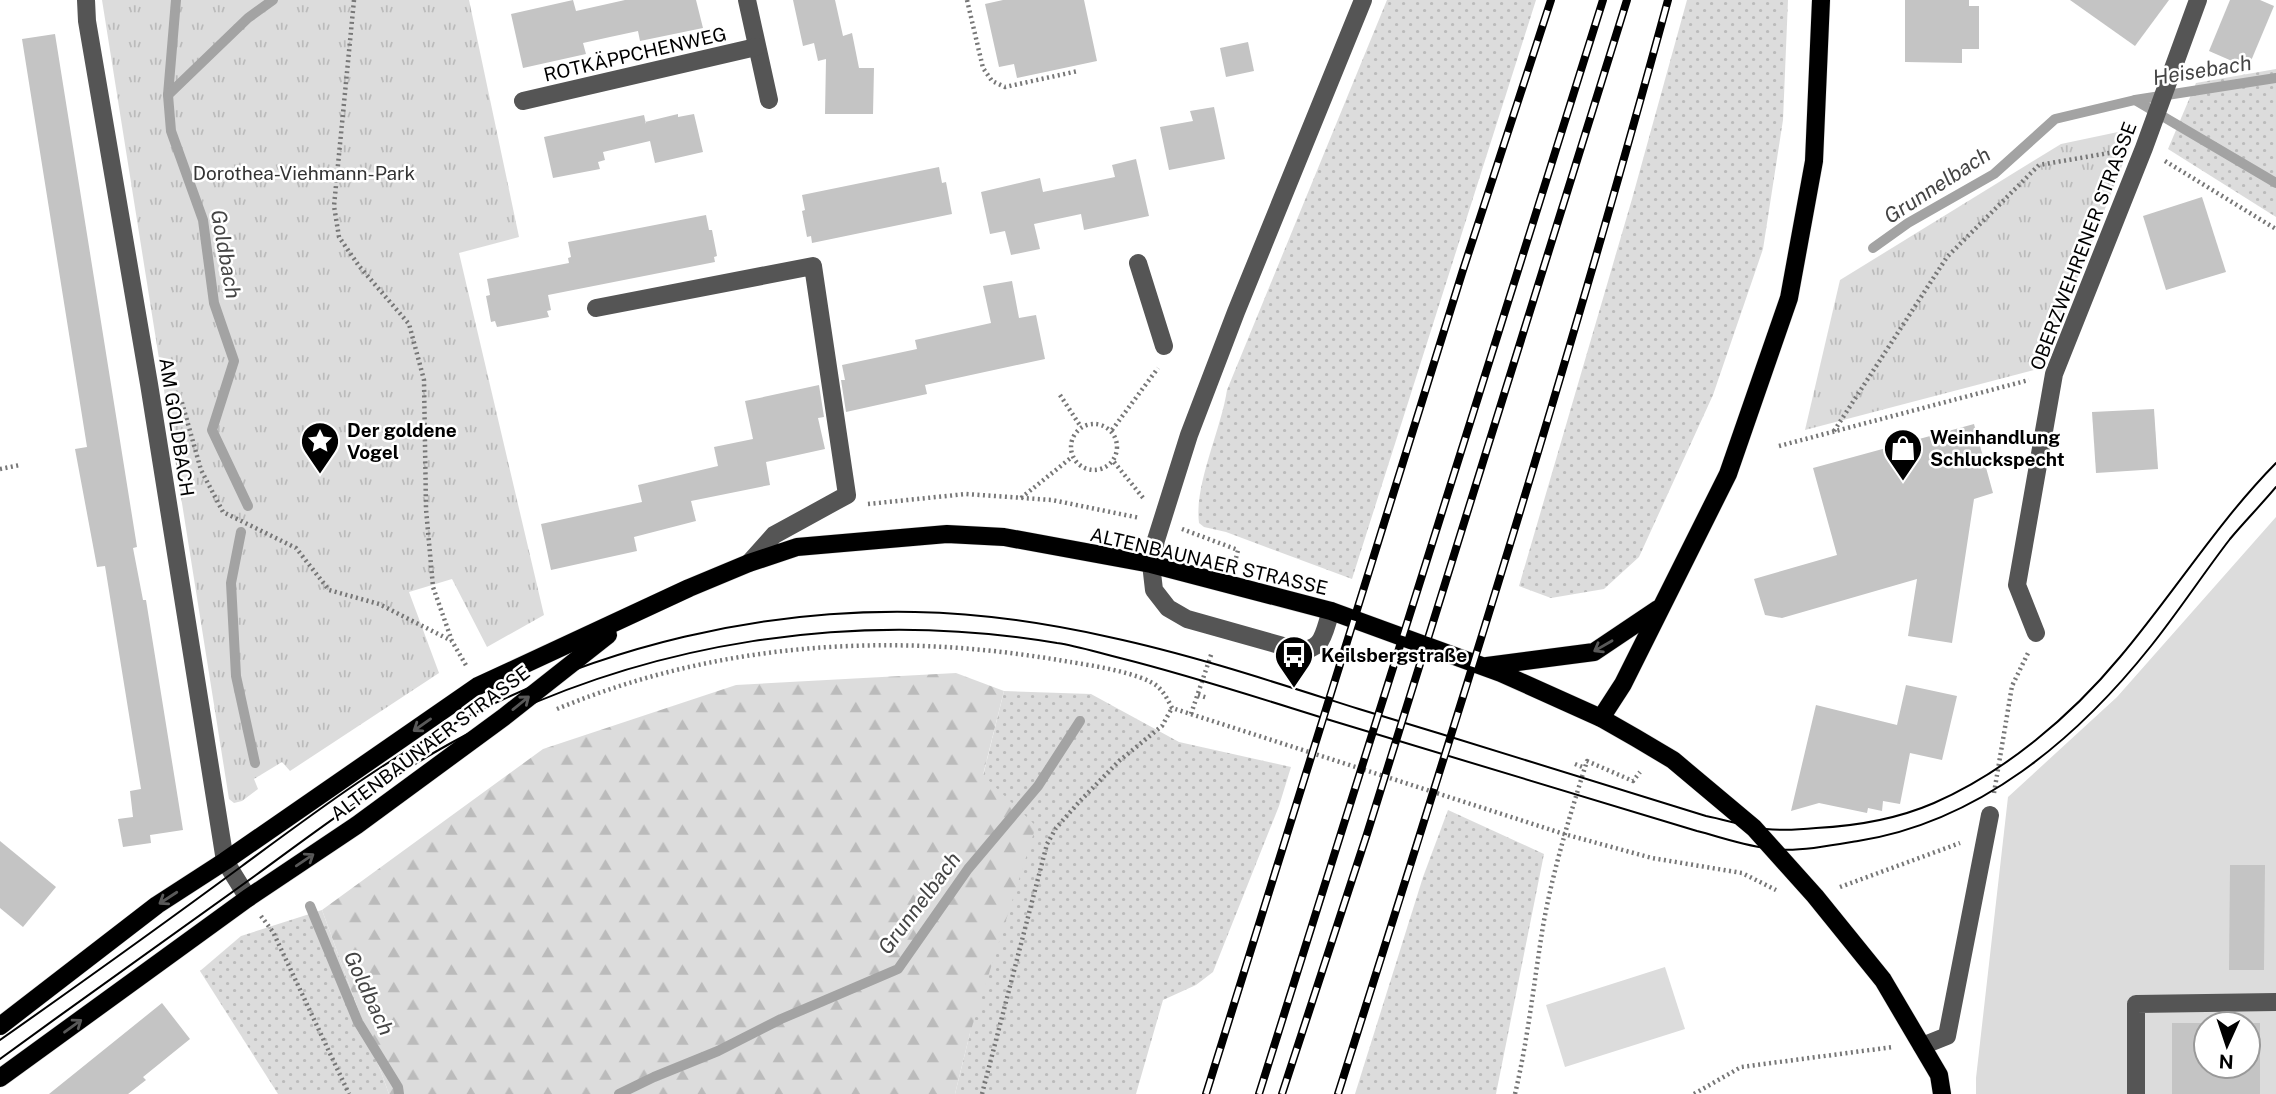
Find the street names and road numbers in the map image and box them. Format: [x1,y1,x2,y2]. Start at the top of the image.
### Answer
street label: ROTKÄPPCHENWEG [542,22,728,86]
street label: OBERZWEHRENER STRASSE [2025,119,2141,373]
street label: AM GOLDBACH [155,356,199,498]
street label: ALTENBAUNAER STRASSE [1088,523,1330,599]
street label: ALTENBAUNAER STRASSE [326,661,534,825]

